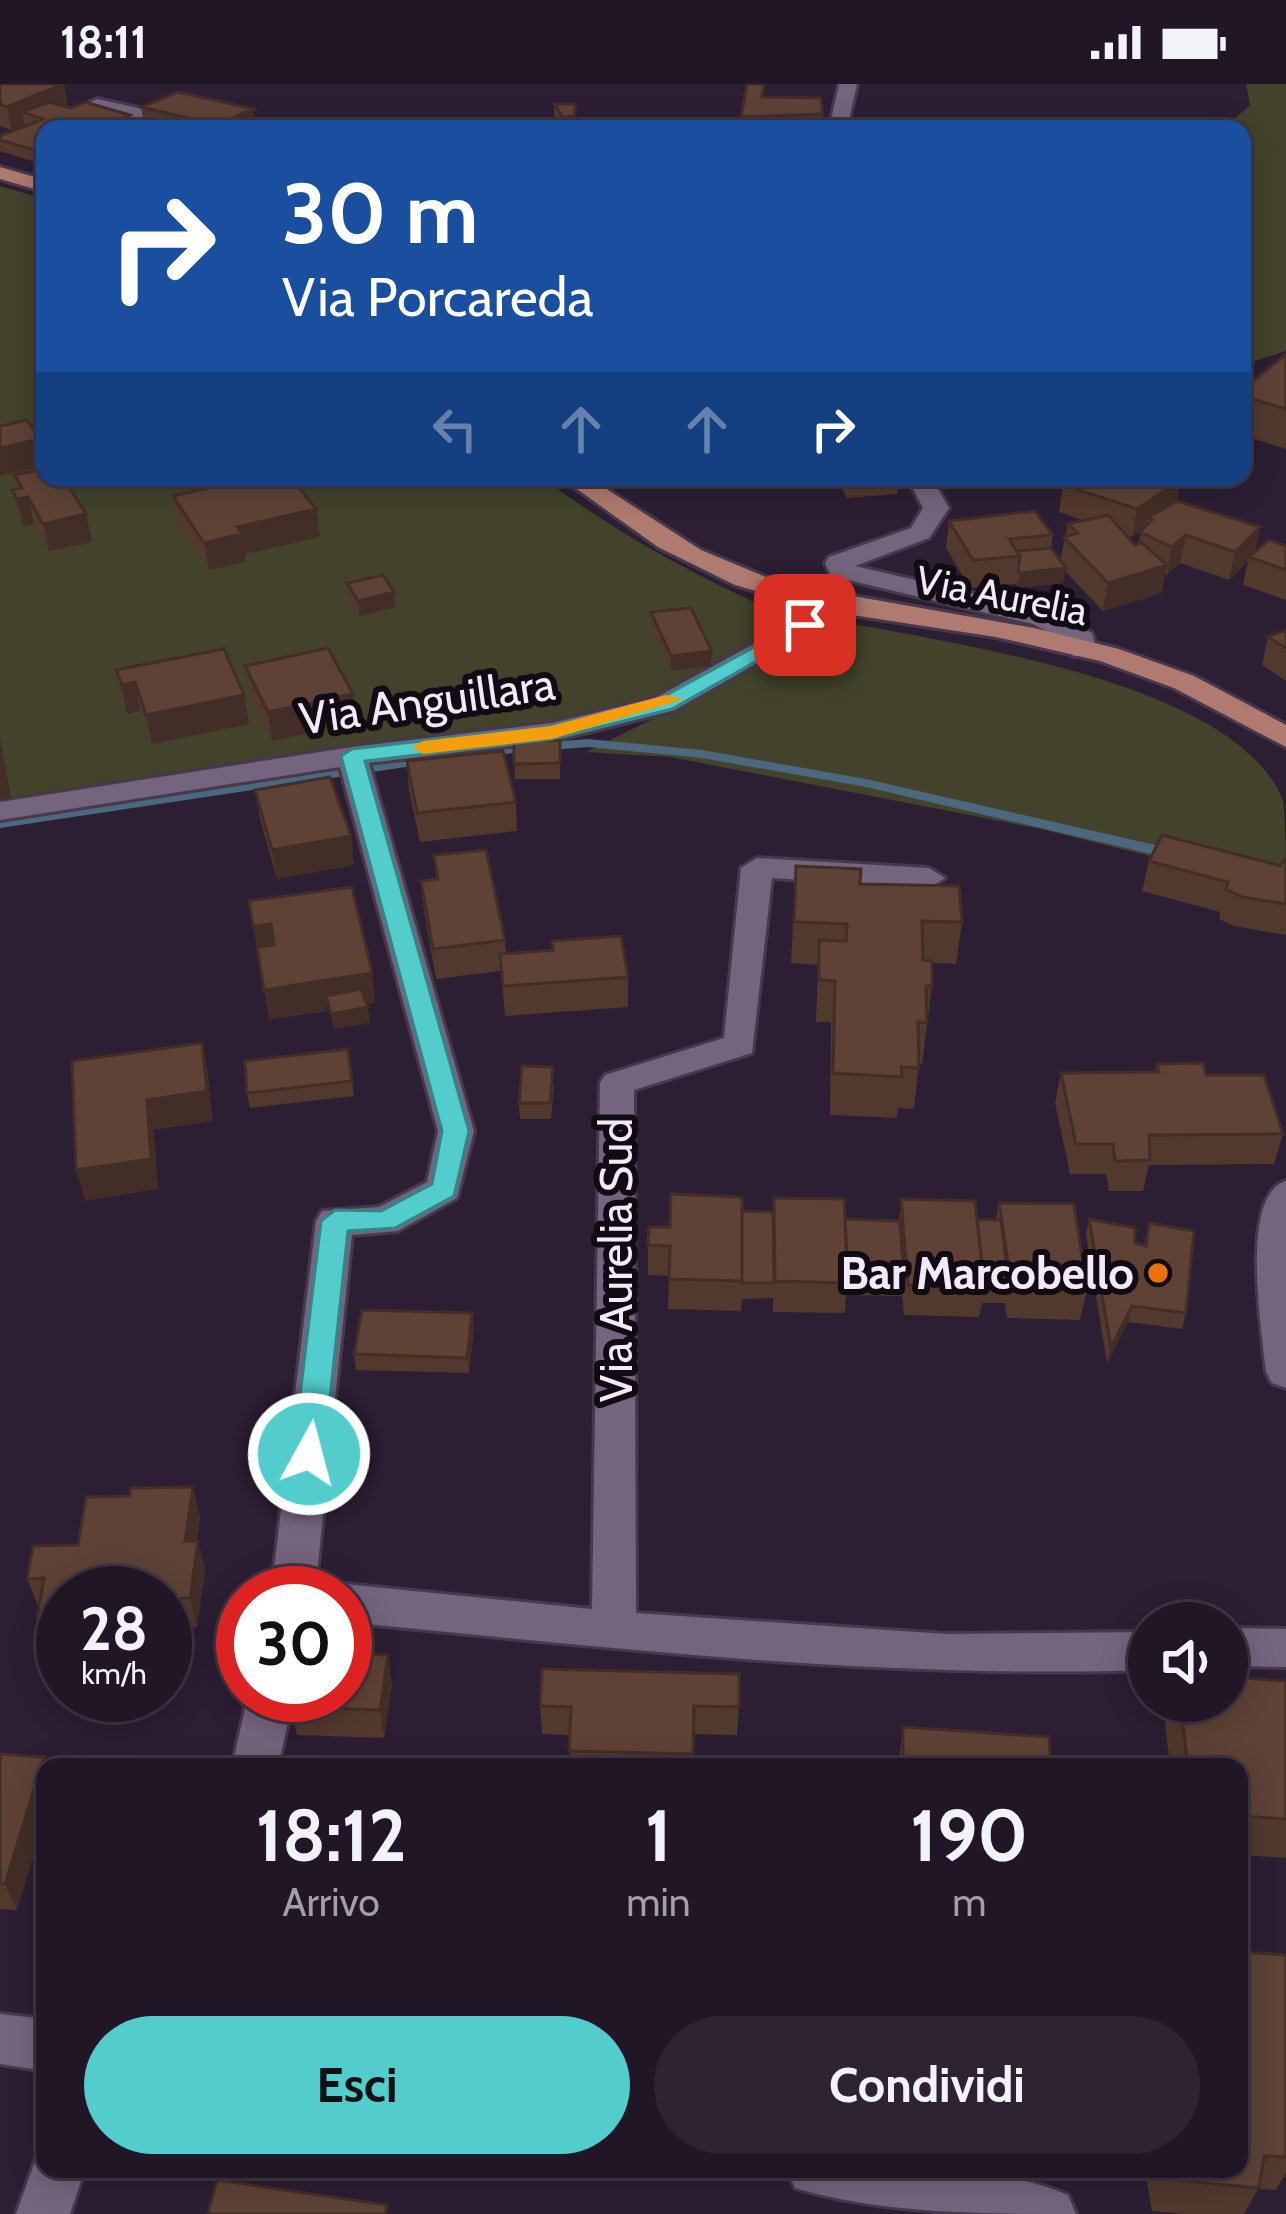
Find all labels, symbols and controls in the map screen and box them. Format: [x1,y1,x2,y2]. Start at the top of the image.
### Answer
text: 18:11 [60,15,147,69]
text: 30 m [282,162,478,264]
icon: right [84,168,240,324]
text: Via Porcareda [282,264,593,330]
icon: left [422,396,488,462]
icon: ahead [548,396,614,462]
icon: ahead [674,396,740,462]
icon: right [800,396,866,462]
street label: Via Aurelia [912,555,1092,635]
pin [754,574,856,676]
icon: arrive [772,592,838,658]
street label: Via Anguillara [296,656,559,746]
street label: Via Aurelia Sud [589,1118,643,1402]
place label: Bar Marcobello [840,1246,1134,1300]
marker: Bar Marcobello [1145,1260,1171,1286]
position arrow [246,1391,372,1517]
speed limit sign: 30 [216,1566,372,1722]
text: 28 [80,1592,148,1665]
map controls [1128,1602,1248,1722]
button: sound [1128,1602,1248,1722]
text: km/h [81,1655,147,1692]
text: 18:12 [256,1792,406,1879]
text: 1 [645,1792,672,1879]
text: 190 [910,1792,1028,1879]
text: Arrivo [283,1878,380,1926]
text: min [626,1878,691,1926]
text: m [952,1878,986,1926]
button: Esci [84,2016,630,2154]
button: Condividi [654,2016,1200,2154]

